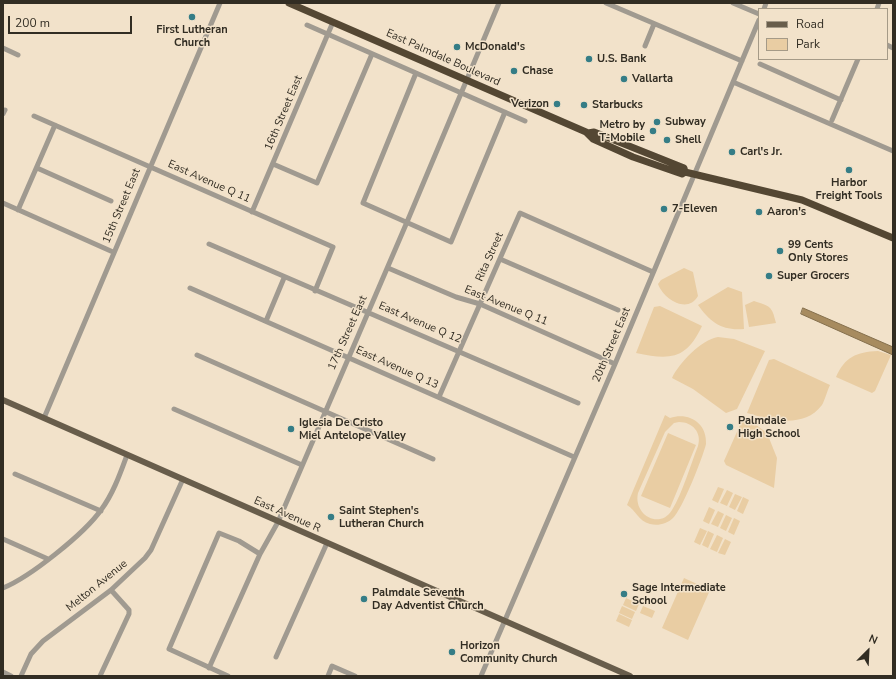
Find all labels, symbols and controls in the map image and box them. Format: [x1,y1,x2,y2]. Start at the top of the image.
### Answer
scale bar [10,8,134,34]
legend [758,8,888,60]
marker: First Lutheran Church [187,12,197,22]
text: 200 m [15,15,50,31]
text: Road [796,16,824,32]
place label: First Lutheran Church [156,23,228,49]
street label: East Palmdale Boulevard [384,27,502,89]
text: Park [796,36,820,52]
place label: McDonald's [465,40,525,54]
marker: McDonald's [452,42,462,52]
place label: U.S. Bank [597,52,646,66]
marker: U.S. Bank [584,54,594,64]
place label: Chase [522,64,553,78]
marker: Chase [509,66,519,76]
place label: Vallarta [632,72,673,86]
street label: 16th Street East [262,74,306,152]
marker: Vallarta [619,74,629,84]
place label: Verizon [511,97,549,111]
place label: Starbucks [592,98,643,112]
marker: Verizon [552,99,562,109]
marker: Starbucks [579,100,589,110]
place label: Subway [665,115,706,129]
marker: Subway [652,117,662,127]
place label: Metro by T-Mobile [599,118,645,144]
marker: Metro by T-Mobile [648,126,658,136]
place label: Shell [675,133,701,147]
marker: Shell [662,135,672,145]
place label: Carl's Jr. [740,145,782,159]
marker: Carl's Jr. [727,147,737,157]
street label: East Avenue Q 11 [166,158,252,206]
marker: Harbor Freight Tools [844,165,854,175]
street label: 15th Street East [100,167,144,245]
place label: Harbor Freight Tools [816,176,882,202]
place label: 7-Eleven [672,202,717,216]
marker: 7-Eleven [659,204,669,214]
place label: Aaron's [767,205,806,219]
marker: Aaron's [754,207,764,217]
street label: Rita Street [473,230,507,284]
place label: 99 Cents Only Stores [788,238,848,264]
marker: 99 Cents Only Stores [775,246,785,256]
place label: Super Grocers [777,269,849,283]
marker: Super Grocers [764,271,774,281]
street label: East Avenue Q 11 [462,283,550,329]
street label: 17th Street East [326,294,370,372]
street label: East Avenue Q 12 [377,300,463,346]
street label: 20th Street East [590,306,634,384]
street label: East Avenue Q 13 [354,344,440,392]
place label: Palmdale High School [738,414,800,440]
place label: Iglesia De Cristo Miel Antelope Valley [299,416,406,442]
marker: Palmdale High School [725,422,735,432]
marker: Iglesia De Cristo Miel Antelope Valley [286,424,296,434]
street label: East Avenue R [252,494,322,536]
place label: Saint Stephen's Lutheran Church [339,504,424,530]
marker: Saint Stephen's Lutheran Church [326,512,336,522]
street label: Melton Avenue [64,557,130,615]
place label: Sage Intermediate School [632,581,726,607]
place label: Palmdale Seventh Day Adventist Church [372,586,484,612]
marker: Sage Intermediate School [619,589,629,599]
marker: Palmdale Seventh Day Adventist Church [359,594,369,604]
north arrow [848,631,888,671]
text: N [866,631,880,648]
place label: Horizon Community Church [460,639,558,665]
marker: Horizon Community Church [447,647,457,657]

